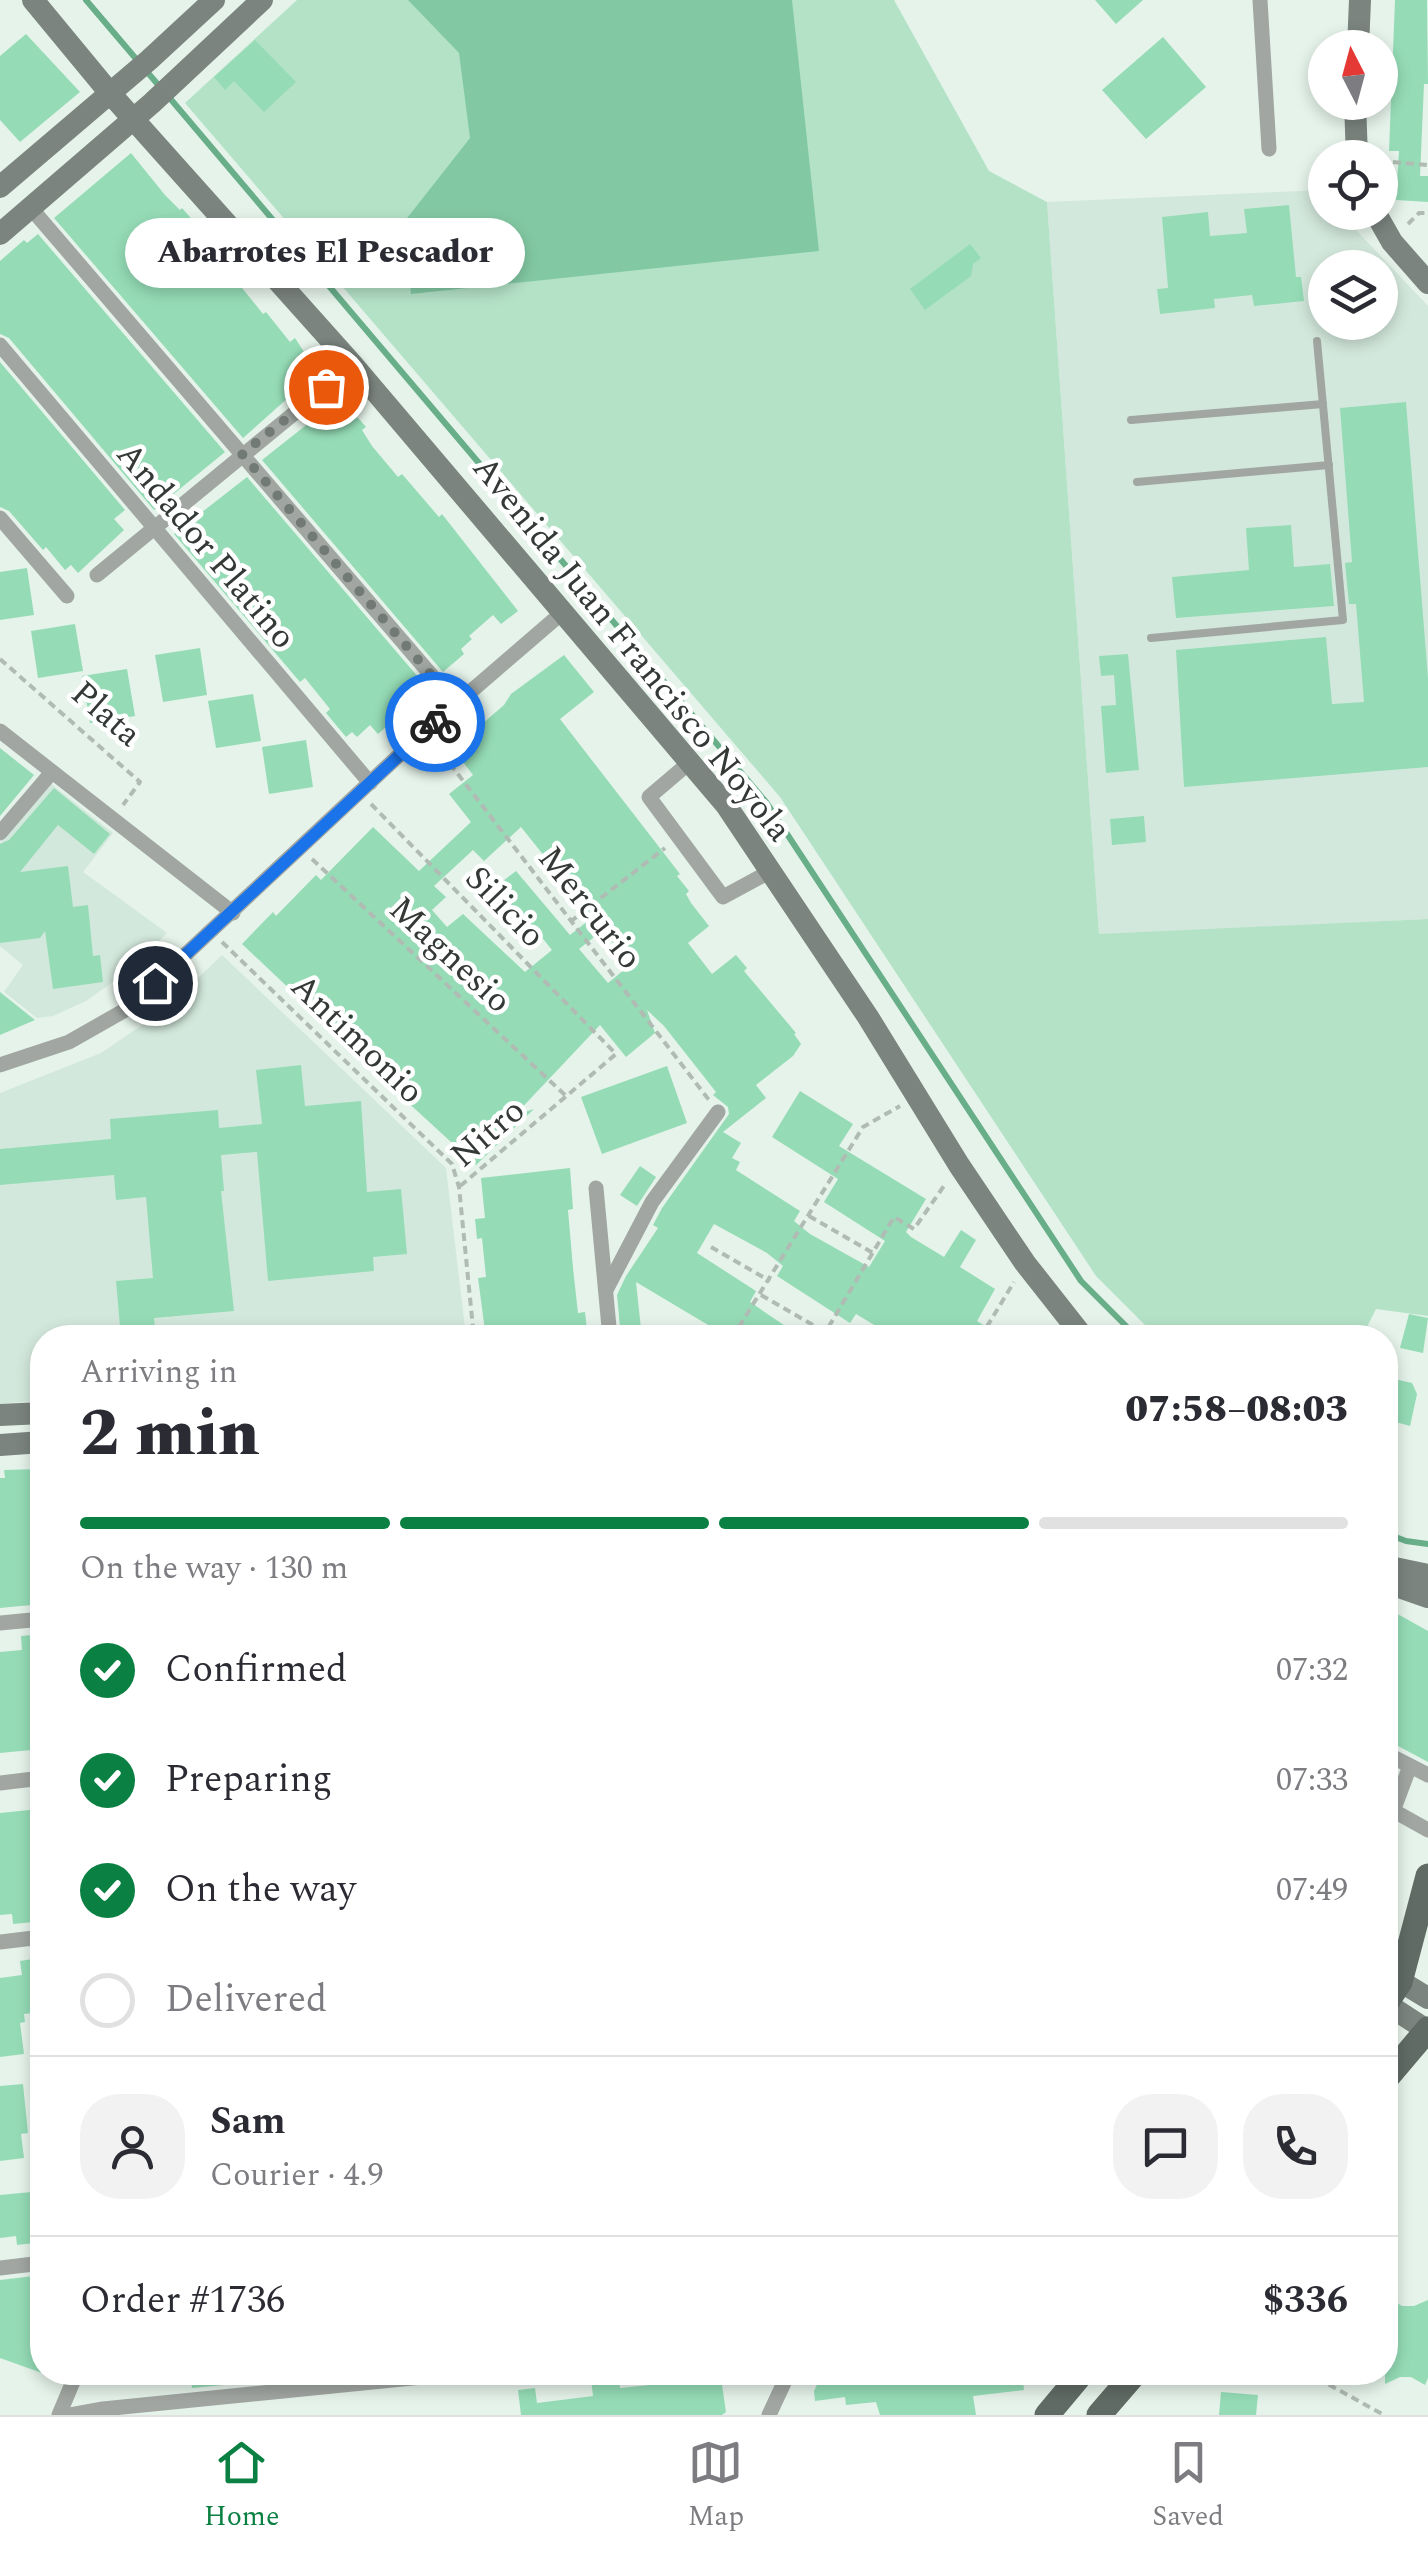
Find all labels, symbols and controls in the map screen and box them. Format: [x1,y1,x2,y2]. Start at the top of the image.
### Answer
north arrow [1308,30,1398,120]
map controls [1308,30,1398,340]
button: locate [1308,140,1398,230]
callout: Abarrotes El Pescador [126,217,526,287]
text: Abarrotes El Pescador [157,228,493,277]
button: layers [1308,250,1398,340]
pin [284,345,369,430]
icon: bag [299,360,354,415]
street label: Andador Platino [103,431,309,661]
street label: Avenida Juan Francisco Noyola [459,444,805,854]
street label: Plata [59,668,153,760]
courier [385,672,485,772]
icon: bike [408,695,463,750]
street label: Mercurio [524,835,655,981]
street label: Silicio [452,854,558,960]
street label: Magnesio [376,884,523,1026]
pin [113,941,198,1026]
icon: home [128,956,183,1011]
street label: Antimonio [278,961,436,1117]
street label: Nitro [439,1085,537,1181]
text: Arriving in [80,1348,237,1397]
text: 07:58–08:03 [1125,1381,1348,1439]
text: 2 min [80,1385,260,1484]
text: On the way · 130 m [80,1544,348,1593]
text: Confirmed [165,1641,347,1699]
icon: check [80,1643,135,1698]
text: 07:32 [1276,1646,1348,1695]
text: Preparing [165,1751,332,1809]
icon: check [80,1753,135,1808]
text: 07:33 [1276,1756,1348,1805]
text: On the way [165,1861,356,1919]
icon: check [80,1863,135,1918]
text: 07:49 [1276,1866,1348,1915]
text: Delivered [165,1971,327,2029]
text: Sam [210,2093,286,2151]
button: person [80,2094,185,2199]
button: chat [1113,2094,1218,2199]
button: phone [1243,2094,1348,2199]
text: Courier · 4.9 [210,2151,383,2200]
text: Order #1736 [80,2272,285,2330]
text: $336 [1263,2272,1348,2330]
tab: Home [204,2435,280,2538]
tab: Map [688,2435,744,2538]
tab: Saved [1152,2435,1224,2538]

